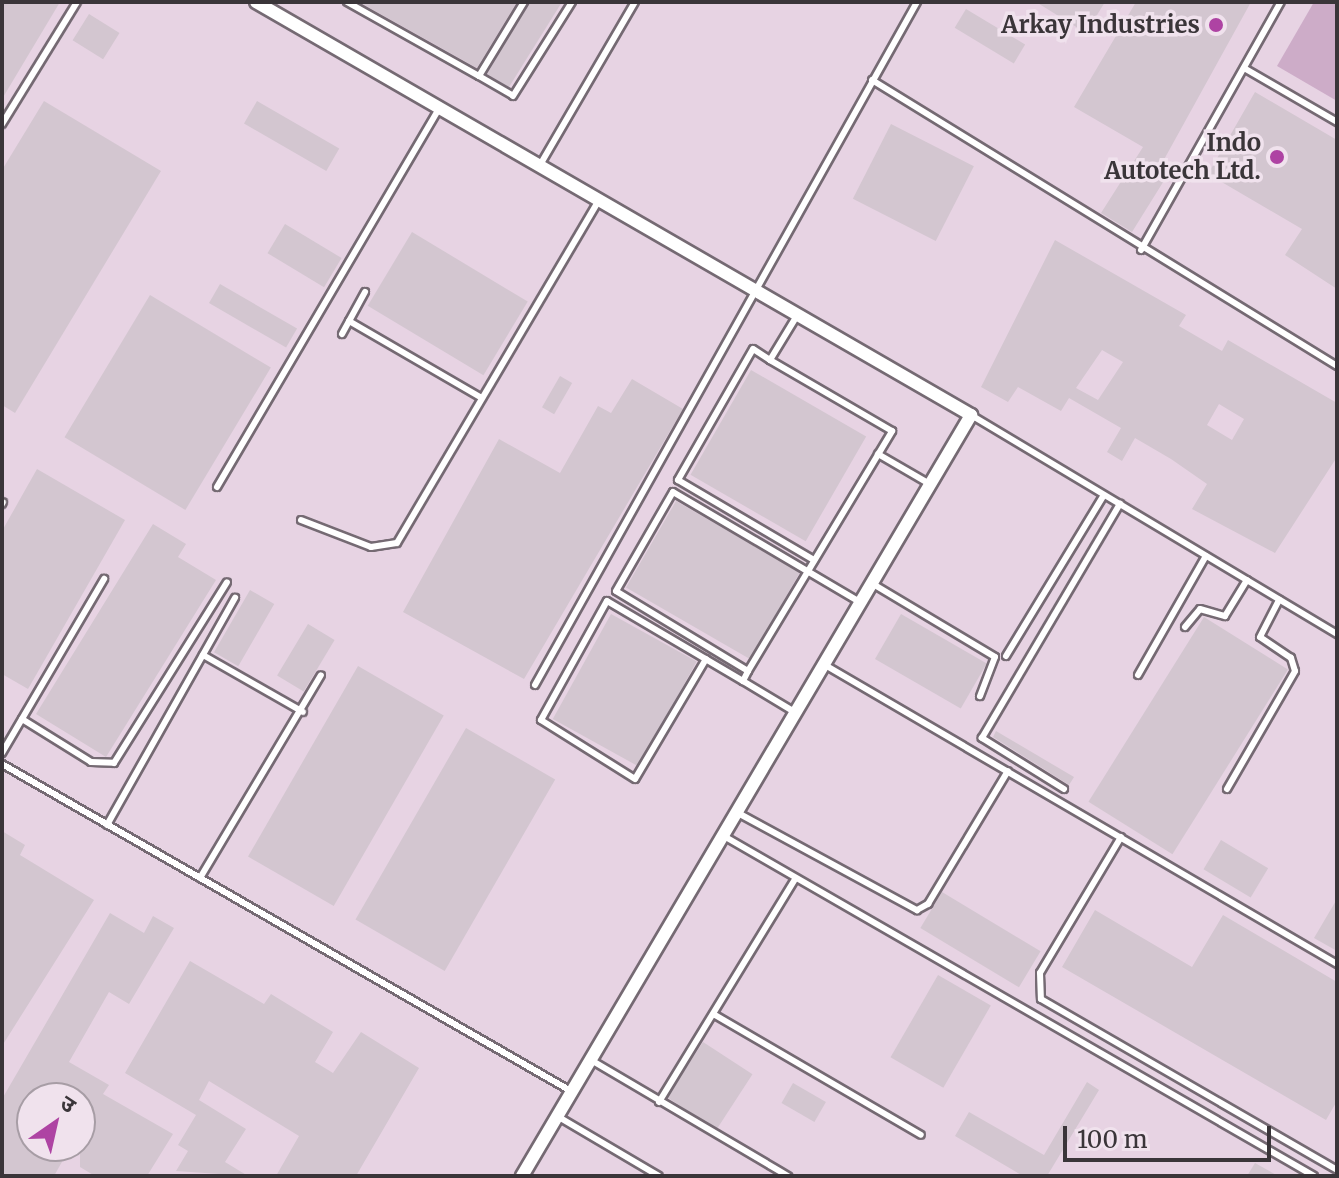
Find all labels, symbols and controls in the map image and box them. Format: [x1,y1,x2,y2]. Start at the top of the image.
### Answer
place label: Arkay Industries [1001,11,1200,39]
marker: Arkay Industries [1207,16,1225,34]
place label: Indo Autotech Ltd. [1104,129,1261,185]
marker: Indo Autotech Ltd. [1268,148,1286,166]
north arrow [16,1082,96,1162]
text: उ [55,1089,81,1119]
scale bar [1067,1110,1275,1160]
text: 100 m [1077,1124,1147,1155]

